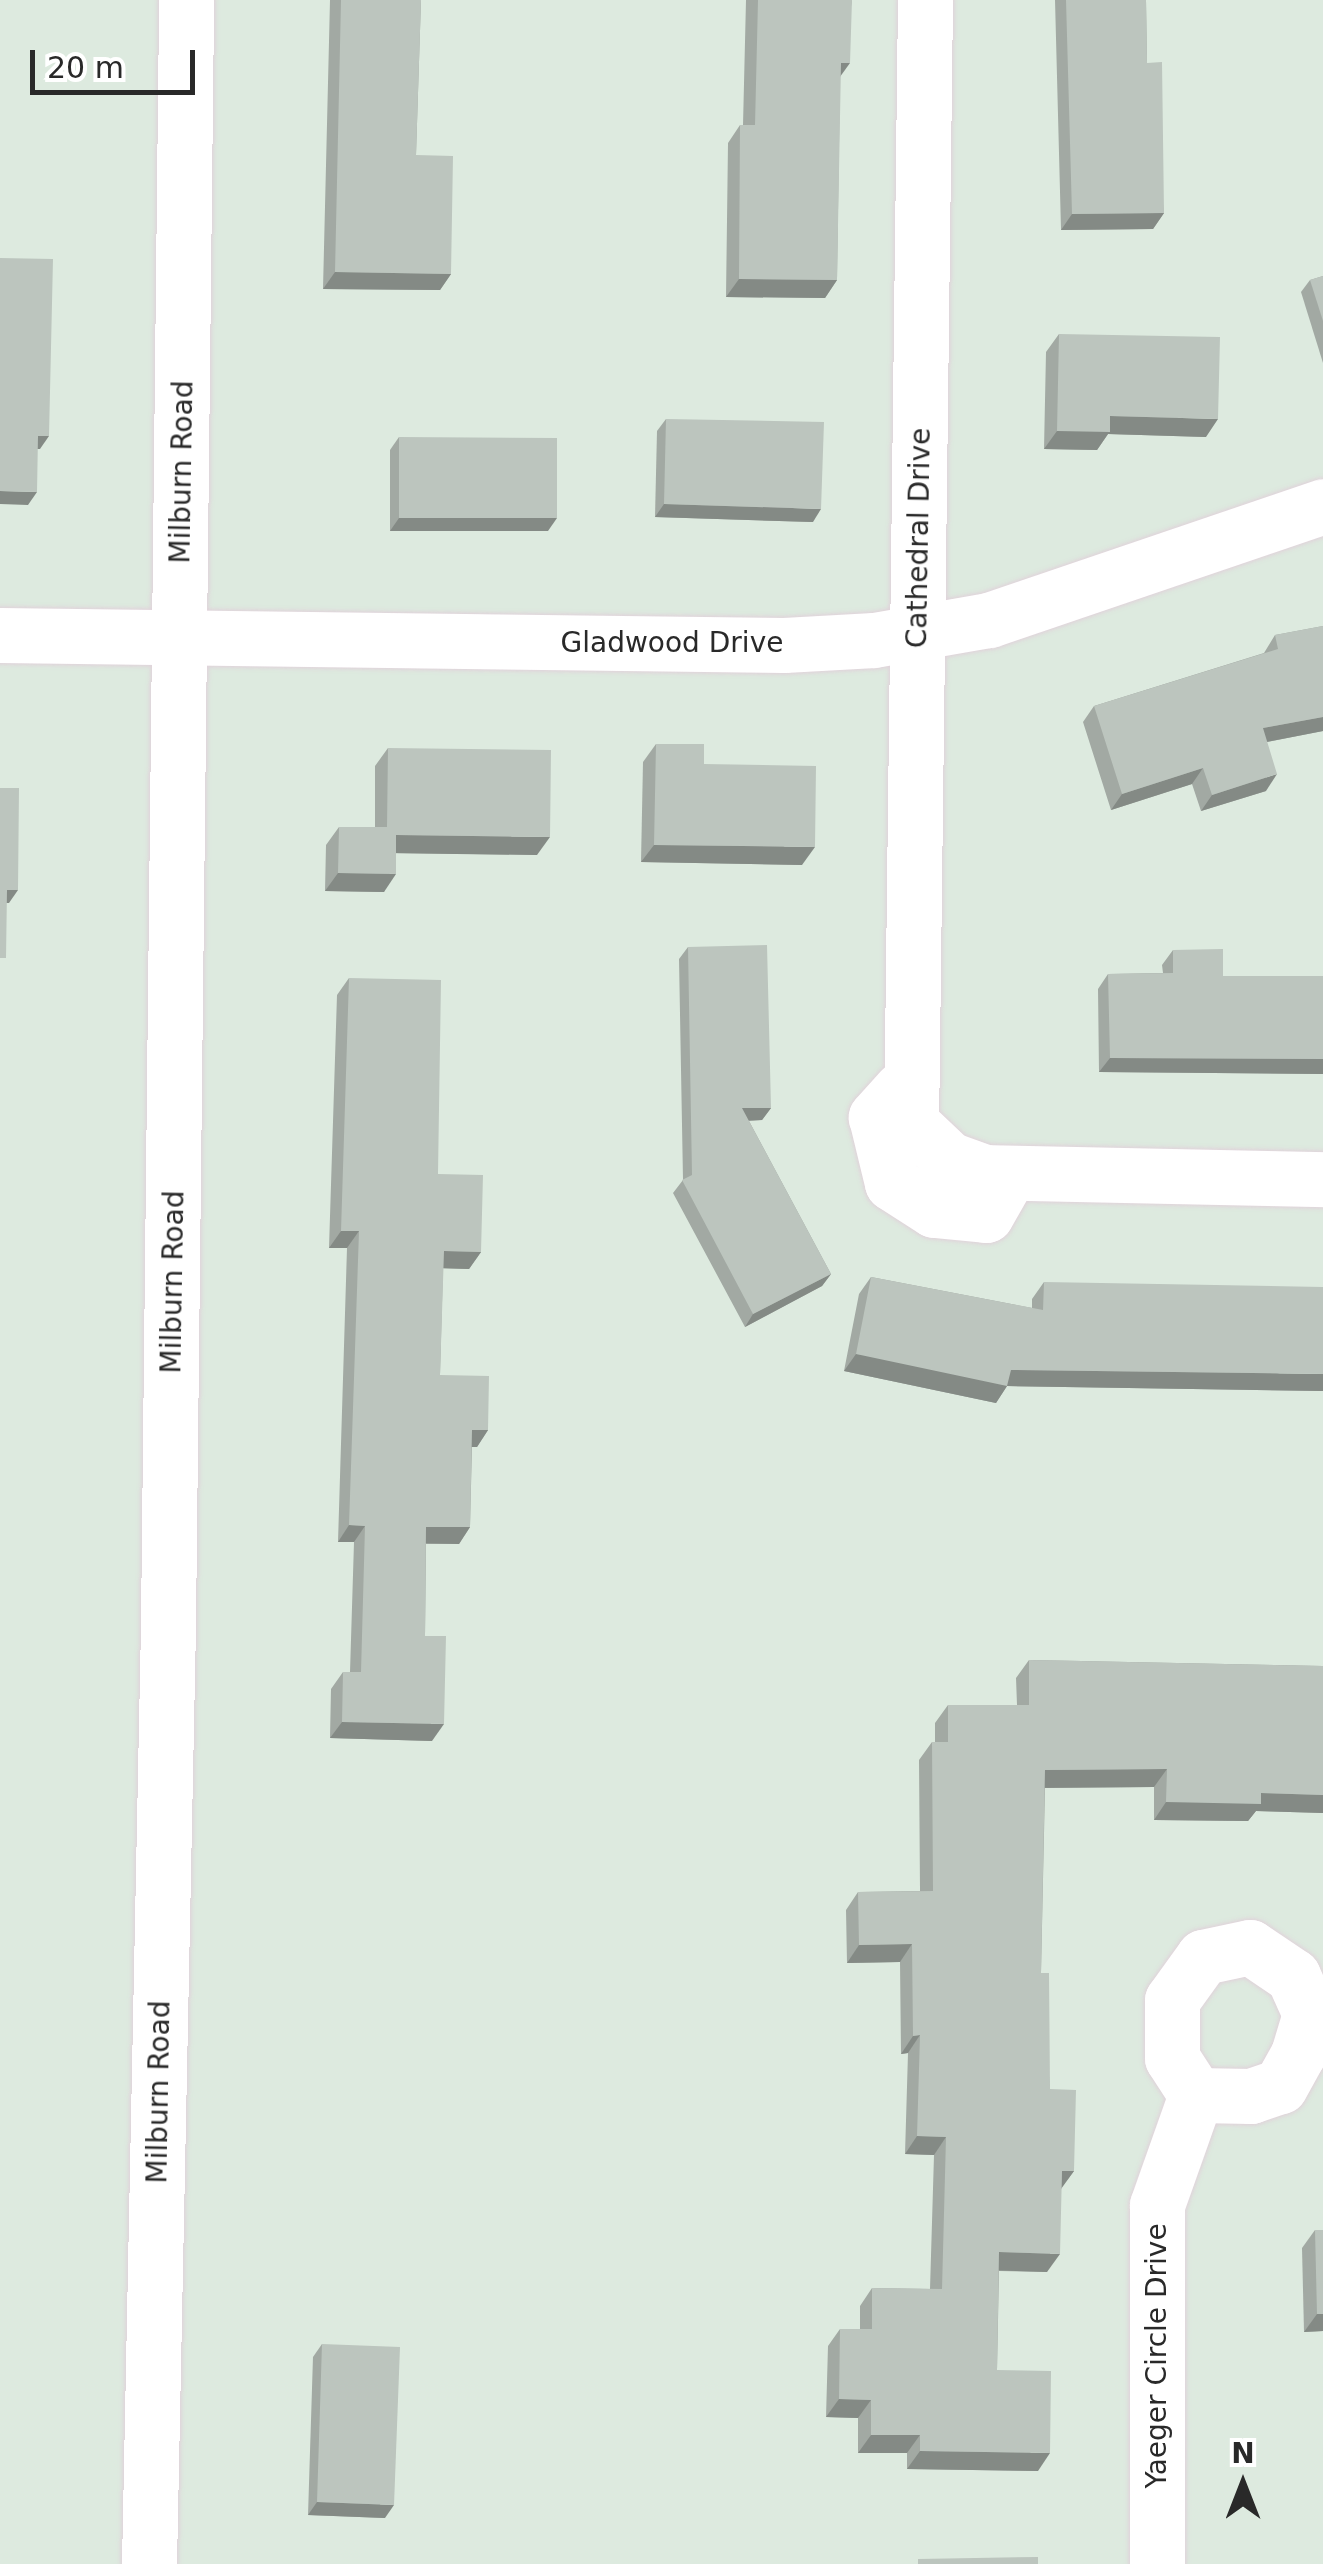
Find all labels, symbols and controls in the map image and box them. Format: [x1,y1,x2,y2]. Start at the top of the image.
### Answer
scale bar [35,30,200,92]
text: 20 m [47,50,124,85]
street label: Milburn Road [164,380,200,564]
street label: Cathedral Drive [900,428,938,648]
street label: Gladwood Drive [561,626,783,660]
street label: Milburn Road [155,1190,191,1374]
street label: Milburn Road [141,2000,177,2184]
street label: Yaeger Circle Drive [1140,2223,1174,2489]
north arrow [1193,2434,1293,2534]
text: N [1231,2437,1255,2470]

